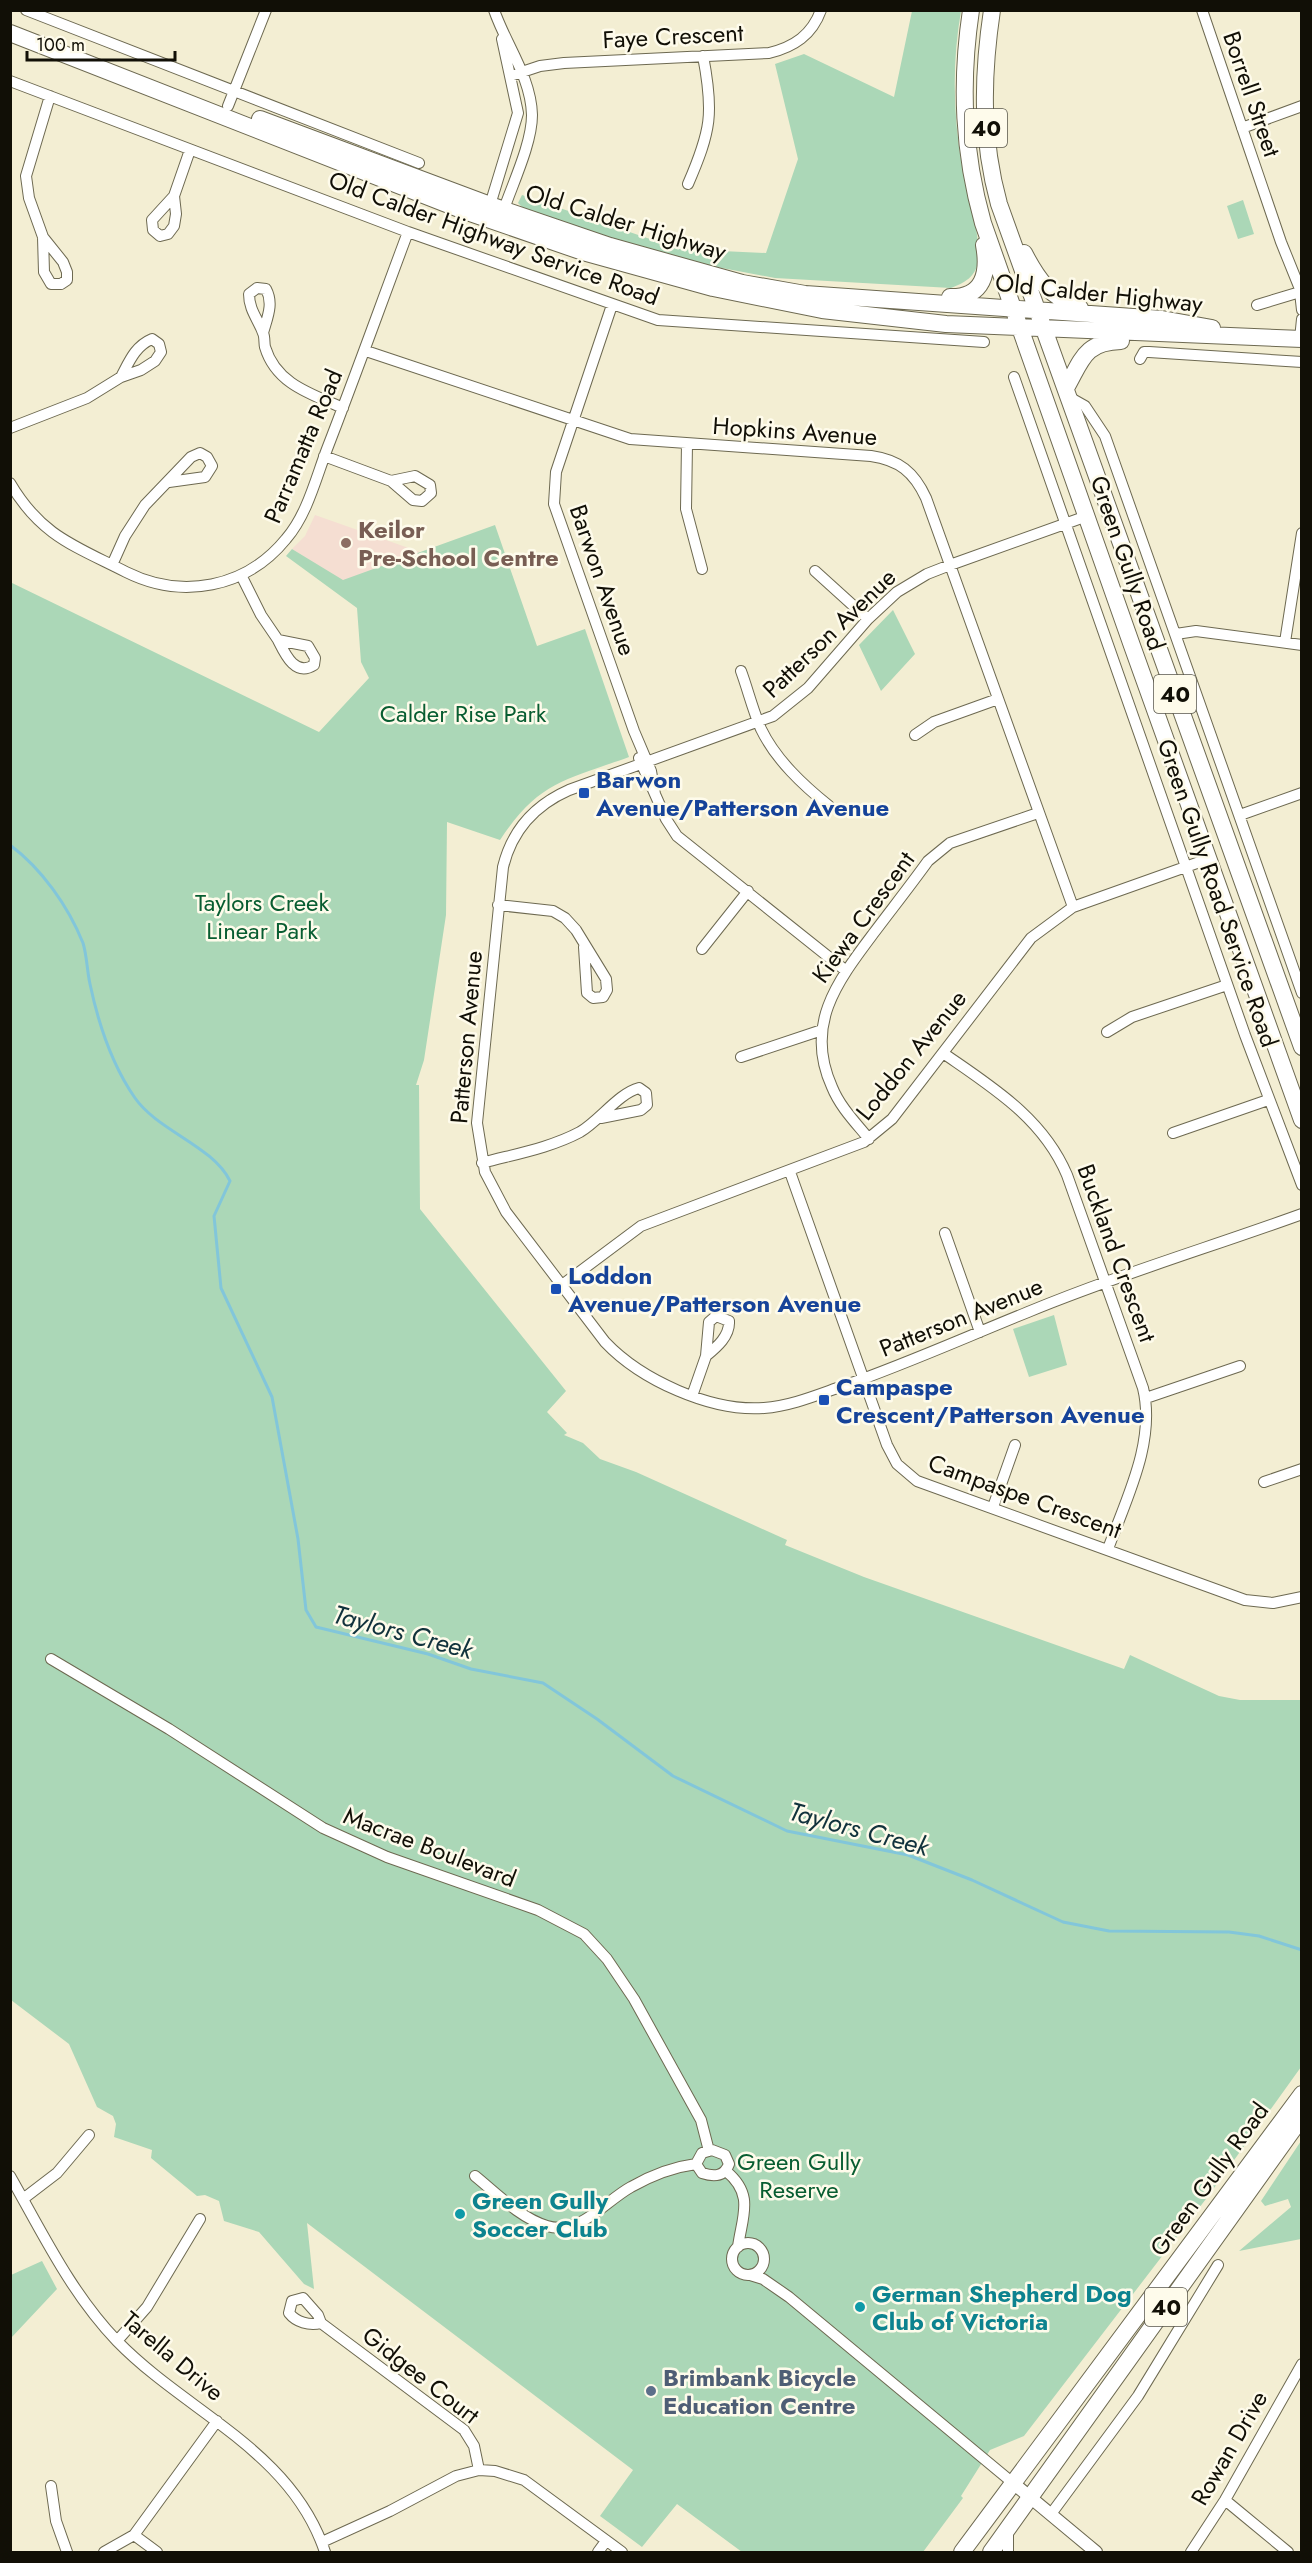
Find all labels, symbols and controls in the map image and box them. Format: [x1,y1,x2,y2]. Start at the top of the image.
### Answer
street label: Faye Crescent [602,15,745,57]
scale bar [27,24,176,62]
street label: Borrell Street [1214,27,1290,162]
text: 100 m [36,32,85,58]
road number: 40 [965,109,1007,147]
street label: Old Calder Highway Service Road [324,162,664,314]
street label: Old Calder Highway [521,175,731,269]
street label: Old Calder Highway [994,265,1205,321]
street label: Parramatta Road [255,364,351,528]
street label: Hopkins Avenue [711,408,879,454]
street label: Green Gully Road [1082,471,1174,655]
street label: Barwon Avenue [561,500,645,660]
place label: Keilor Pre-School Centre [358,512,559,575]
marker: Keilor Pre-School Centre [339,536,353,550]
street label: Patterson Avenue [754,560,904,706]
road number: 40 [1154,675,1196,713]
park label: Calder Rise Park [380,696,547,731]
street label: Green Gully Road Service Road [1149,734,1287,1052]
place label: Barwon Avenue/Patterson Avenue [595,762,889,825]
marker: Barwon Avenue/Patterson Avenue [577,786,591,800]
street label: Kiewa Crescent [803,844,923,990]
park label: Taylors Creek Linear Park [195,885,329,948]
street label: Patterson Avenue [441,949,491,1125]
street label: Loddon Avenue [847,982,975,1128]
street label: Buckland Crescent [1069,1159,1166,1347]
place label: Loddon Avenue/Patterson Avenue [567,1258,861,1321]
street label: Patterson Avenue [874,1268,1048,1366]
marker: Loddon Avenue/Patterson Avenue [549,1282,563,1296]
place label: Campaspe Crescent/Patterson Avenue [836,1369,1145,1432]
marker: Campaspe Crescent/Patterson Avenue [817,1393,831,1407]
street label: Campaspe Crescent [923,1445,1127,1547]
water label: Taylors Creek [329,1595,479,1669]
water label: Taylors Creek [785,1792,935,1866]
street label: Macrae Boulevard [339,1798,521,1896]
street label: Green Gully Road [1141,2095,1277,2263]
park label: Green Gully Reserve [737,2144,861,2207]
place label: Green Gully Soccer Club [472,2183,609,2246]
marker: Green Gully Soccer Club [453,2207,467,2221]
place label: German Shepherd Dog Club of Victoria [872,2276,1132,2339]
road number: 40 [1145,2288,1187,2326]
marker: German Shepherd Dog Club of Victoria [853,2300,867,2314]
street label: Tarella Drive [114,2303,232,2409]
street label: Gidgee Court [355,2318,487,2432]
place label: Brimbank Bicycle Education Centre [663,2360,856,2423]
marker: Brimbank Bicycle Education Centre [644,2384,658,2398]
street label: Rowan Drive [1182,2384,1276,2512]

